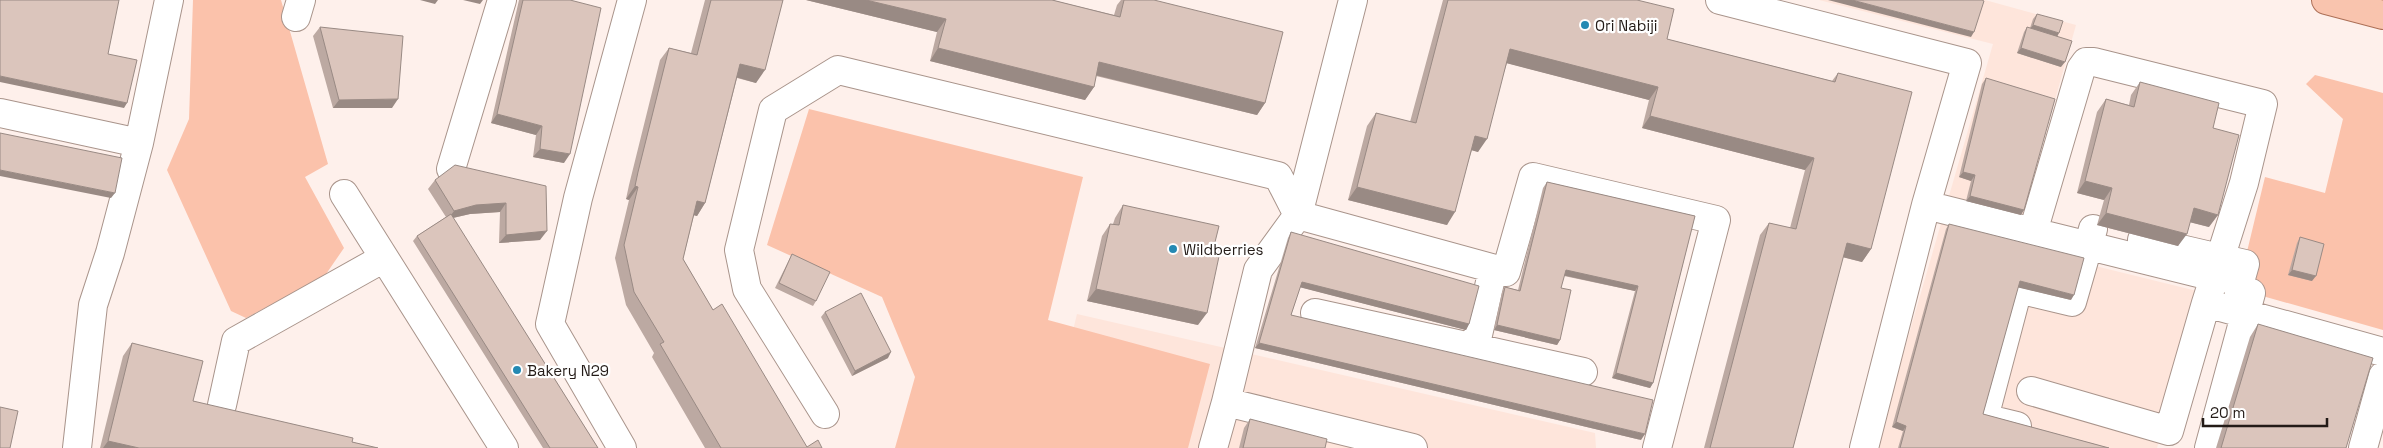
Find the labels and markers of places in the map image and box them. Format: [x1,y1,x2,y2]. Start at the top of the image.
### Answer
place label: Ori Nabiji [1595,16,1658,35]
marker: Ori Nabiji [1579,19,1591,31]
place label: Wildberries [1183,240,1264,259]
marker: Wildberries [1167,243,1179,255]
place label: Bakery N29 [527,361,609,380]
marker: Bakery N29 [511,364,523,376]

